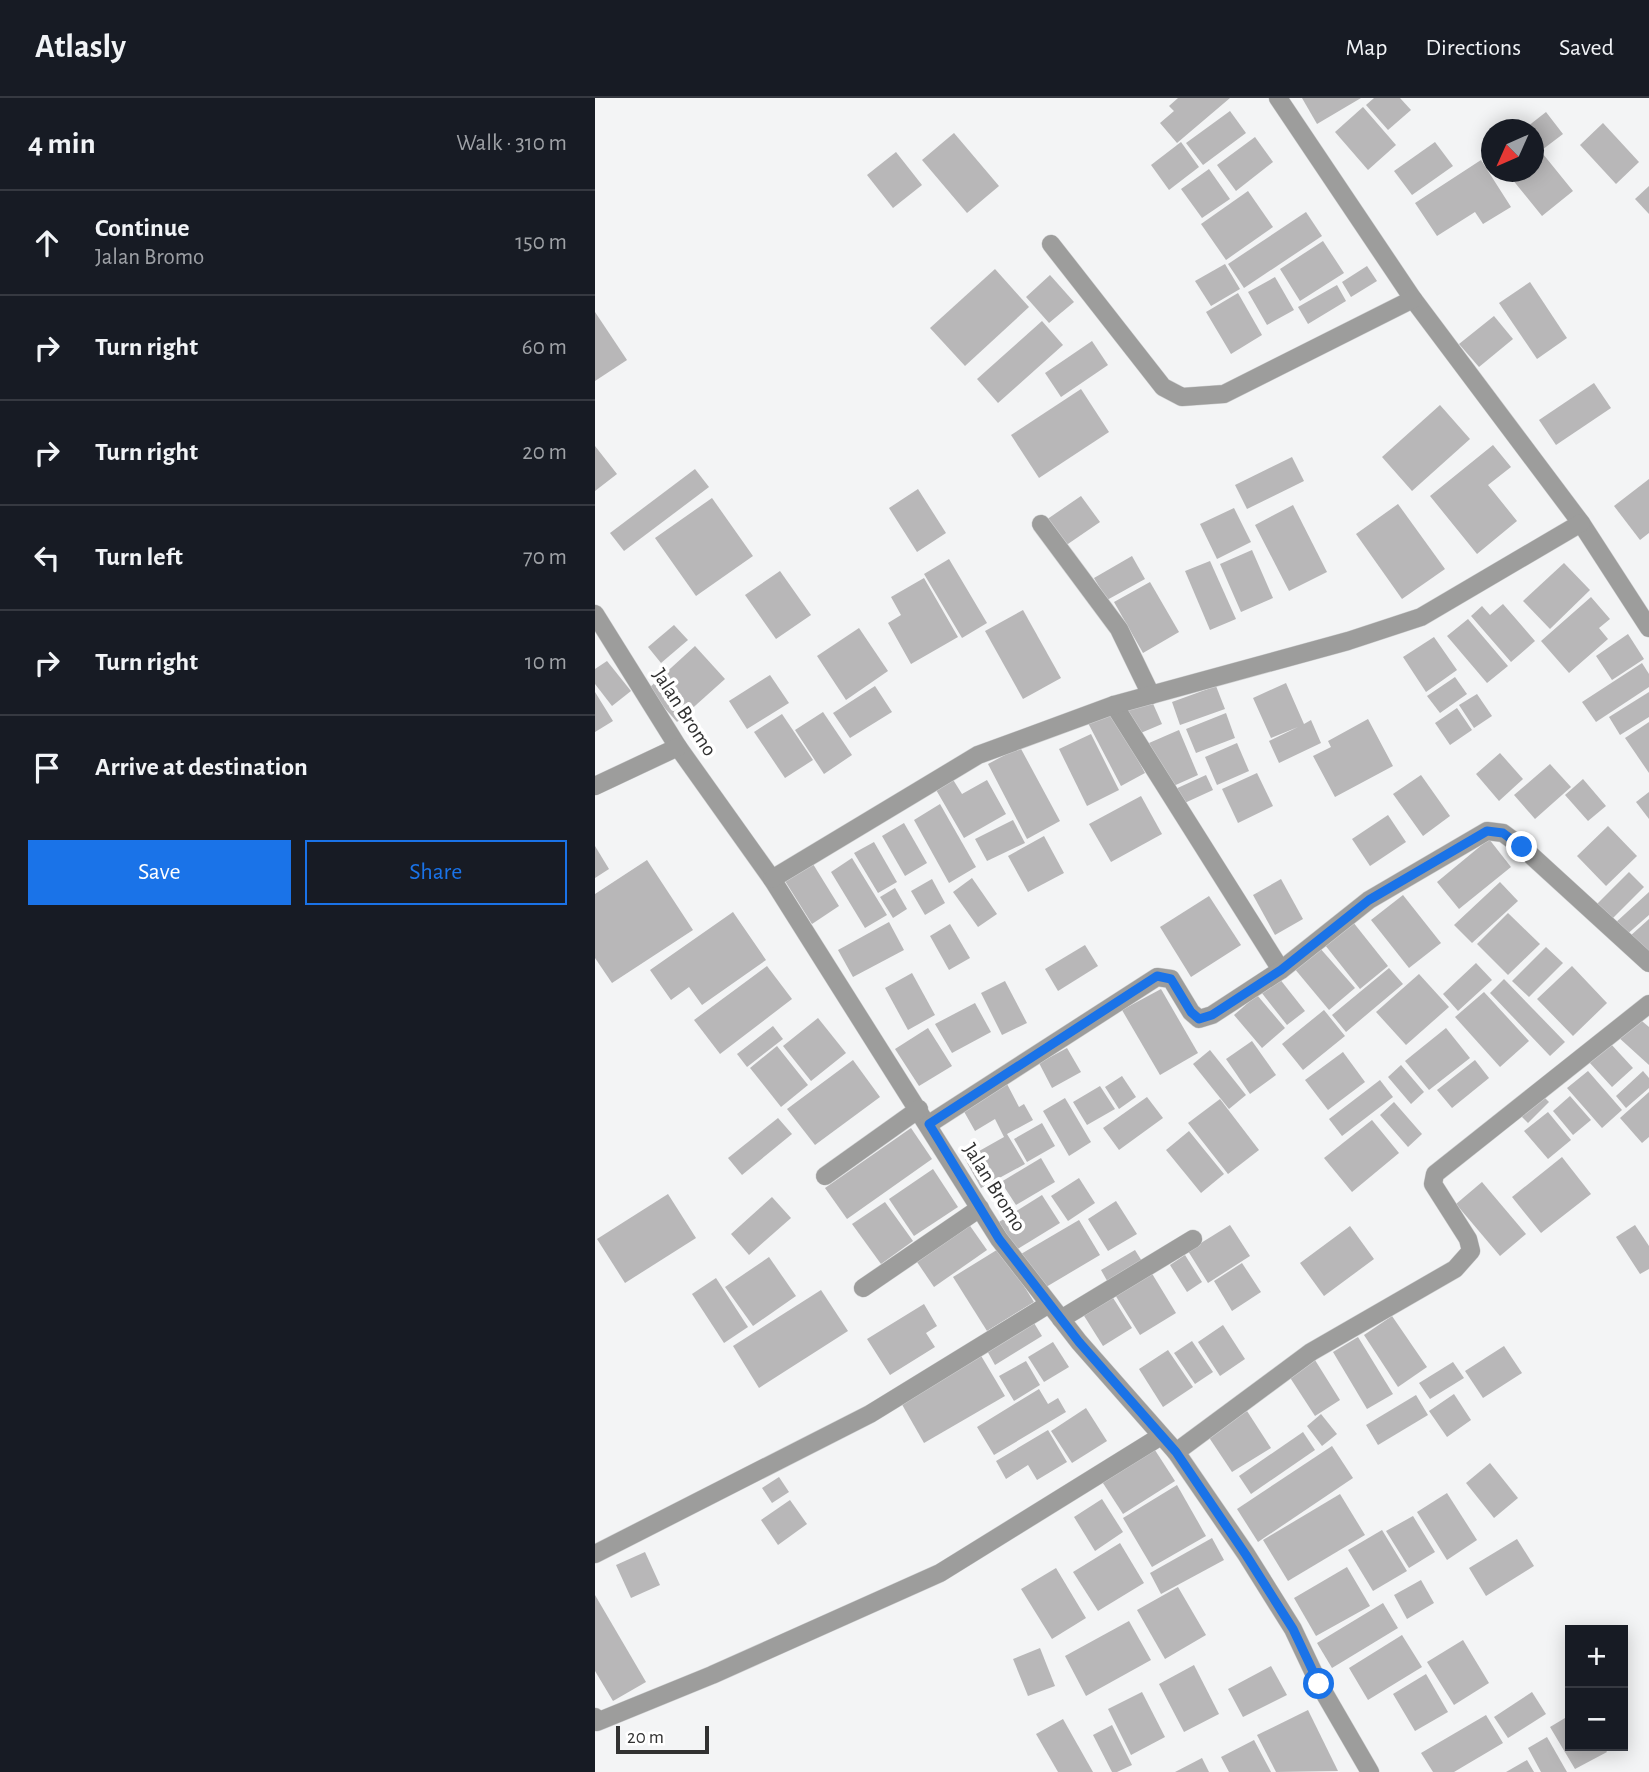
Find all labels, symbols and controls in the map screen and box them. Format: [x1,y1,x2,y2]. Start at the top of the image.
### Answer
text: Atlasly [35,31,126,64]
text: Map [1345,36,1387,60]
text: Directions [1425,36,1521,60]
text: Saved [1559,36,1614,60]
north arrow [1481,119,1544,182]
text: 4 min [28,129,96,159]
text: Walk · 310 m [456,132,567,155]
text: Continue [95,215,190,241]
icon: ahead [28,224,66,262]
text: 150 m [515,231,567,254]
text: Jalan Bromo [95,246,204,269]
icon: right [28,329,66,367]
text: Turn right [95,334,198,360]
text: 60 m [522,336,567,359]
icon: right [28,434,66,472]
text: Turn right [95,439,198,465]
text: 20 m [522,441,567,464]
icon: left [28,539,66,577]
text: Turn left [95,544,183,570]
text: 70 m [523,546,567,569]
icon: right [28,644,66,682]
text: Turn right [95,649,198,675]
text: 10 m [525,651,567,674]
street label: Jalan Bromo [649,665,721,760]
icon: arrive [28,749,66,787]
text: Arrive at destination [95,754,308,780]
route end [1506,831,1537,862]
button: Save [28,840,291,905]
button: Share [305,840,567,905]
street label: Jalan Bromo [959,1139,1030,1235]
map controls [1565,1625,1628,1751]
button: + [1565,1625,1628,1688]
route start [1303,1668,1334,1699]
button: − [1565,1688,1628,1751]
scale bar [616,1723,709,1755]
text: 20 m [627,1728,664,1747]

